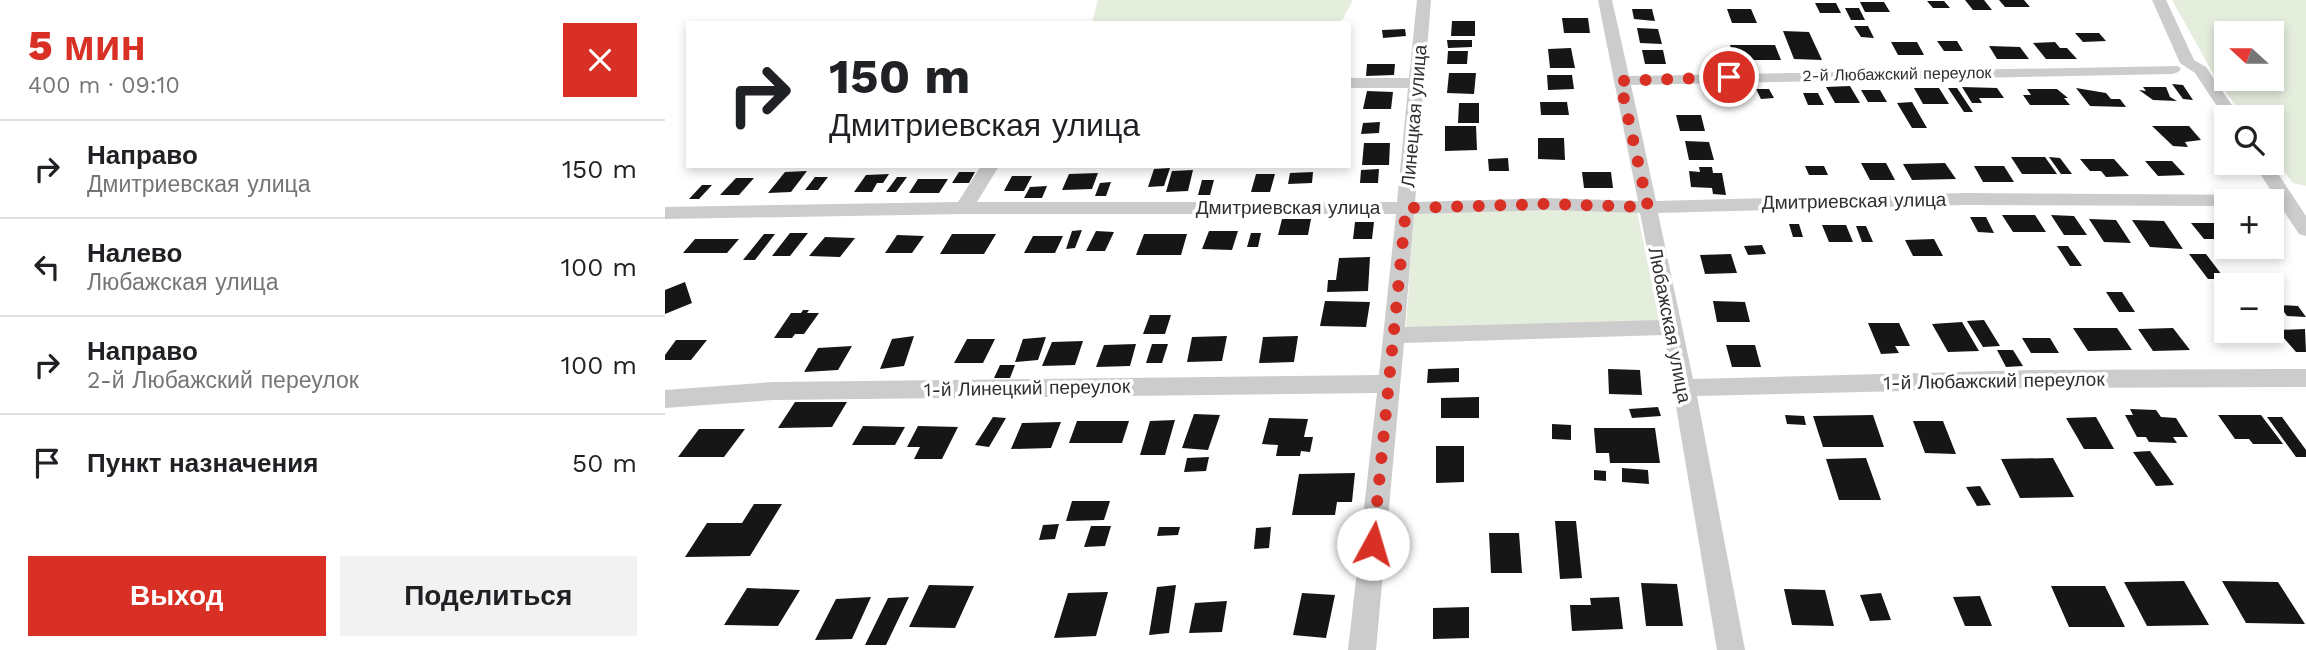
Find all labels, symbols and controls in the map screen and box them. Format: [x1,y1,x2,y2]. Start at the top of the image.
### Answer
text: 5 мин [28,21,146,70]
north arrow [2214,21,2284,91]
map controls [2214,21,2284,343]
button: close [563,23,637,97]
street label: Линецкая улица [1396,43,1432,188]
text: 150 m [829,47,970,105]
pin [1699,47,1759,107]
icon: right [714,49,805,140]
icon: arrive [1710,58,1748,96]
street label: 2-й Любажский переулок [1802,63,1993,85]
text: 400 m · 09:10 [28,72,180,99]
button: search [2214,105,2284,175]
text: Дмитриевская улица [829,106,1140,144]
text: Направо [87,140,198,170]
icon: right [28,150,66,188]
text: 150 m [562,154,637,184]
text: Дмитриевская улица [87,171,311,198]
street label: Дмитриевская улица [1761,188,1947,214]
button: + [2214,189,2284,259]
street label: Дмитриевская улица [1196,196,1381,219]
text: Налево [87,238,182,268]
street label: Любажская улица [1644,245,1696,405]
icon: left [28,248,66,286]
text: 100 m [561,252,637,282]
text: Любажская улица [87,269,279,296]
button: − [2214,273,2284,343]
text: Направо [87,336,198,366]
icon: right [28,346,66,384]
text: 100 m [561,350,637,380]
text: 2-й Любажский переулок [87,367,359,394]
street label: 1-й Любажский переулок [1883,368,2105,394]
street label: 1-й Линецкий переулок [924,375,1131,401]
icon: arrive [28,444,66,482]
text: Пункт назначения [87,448,318,478]
text: 50 m [572,448,637,478]
position arrow [1336,507,1410,581]
button: Выход [28,556,326,636]
button: Поделиться [340,556,637,636]

